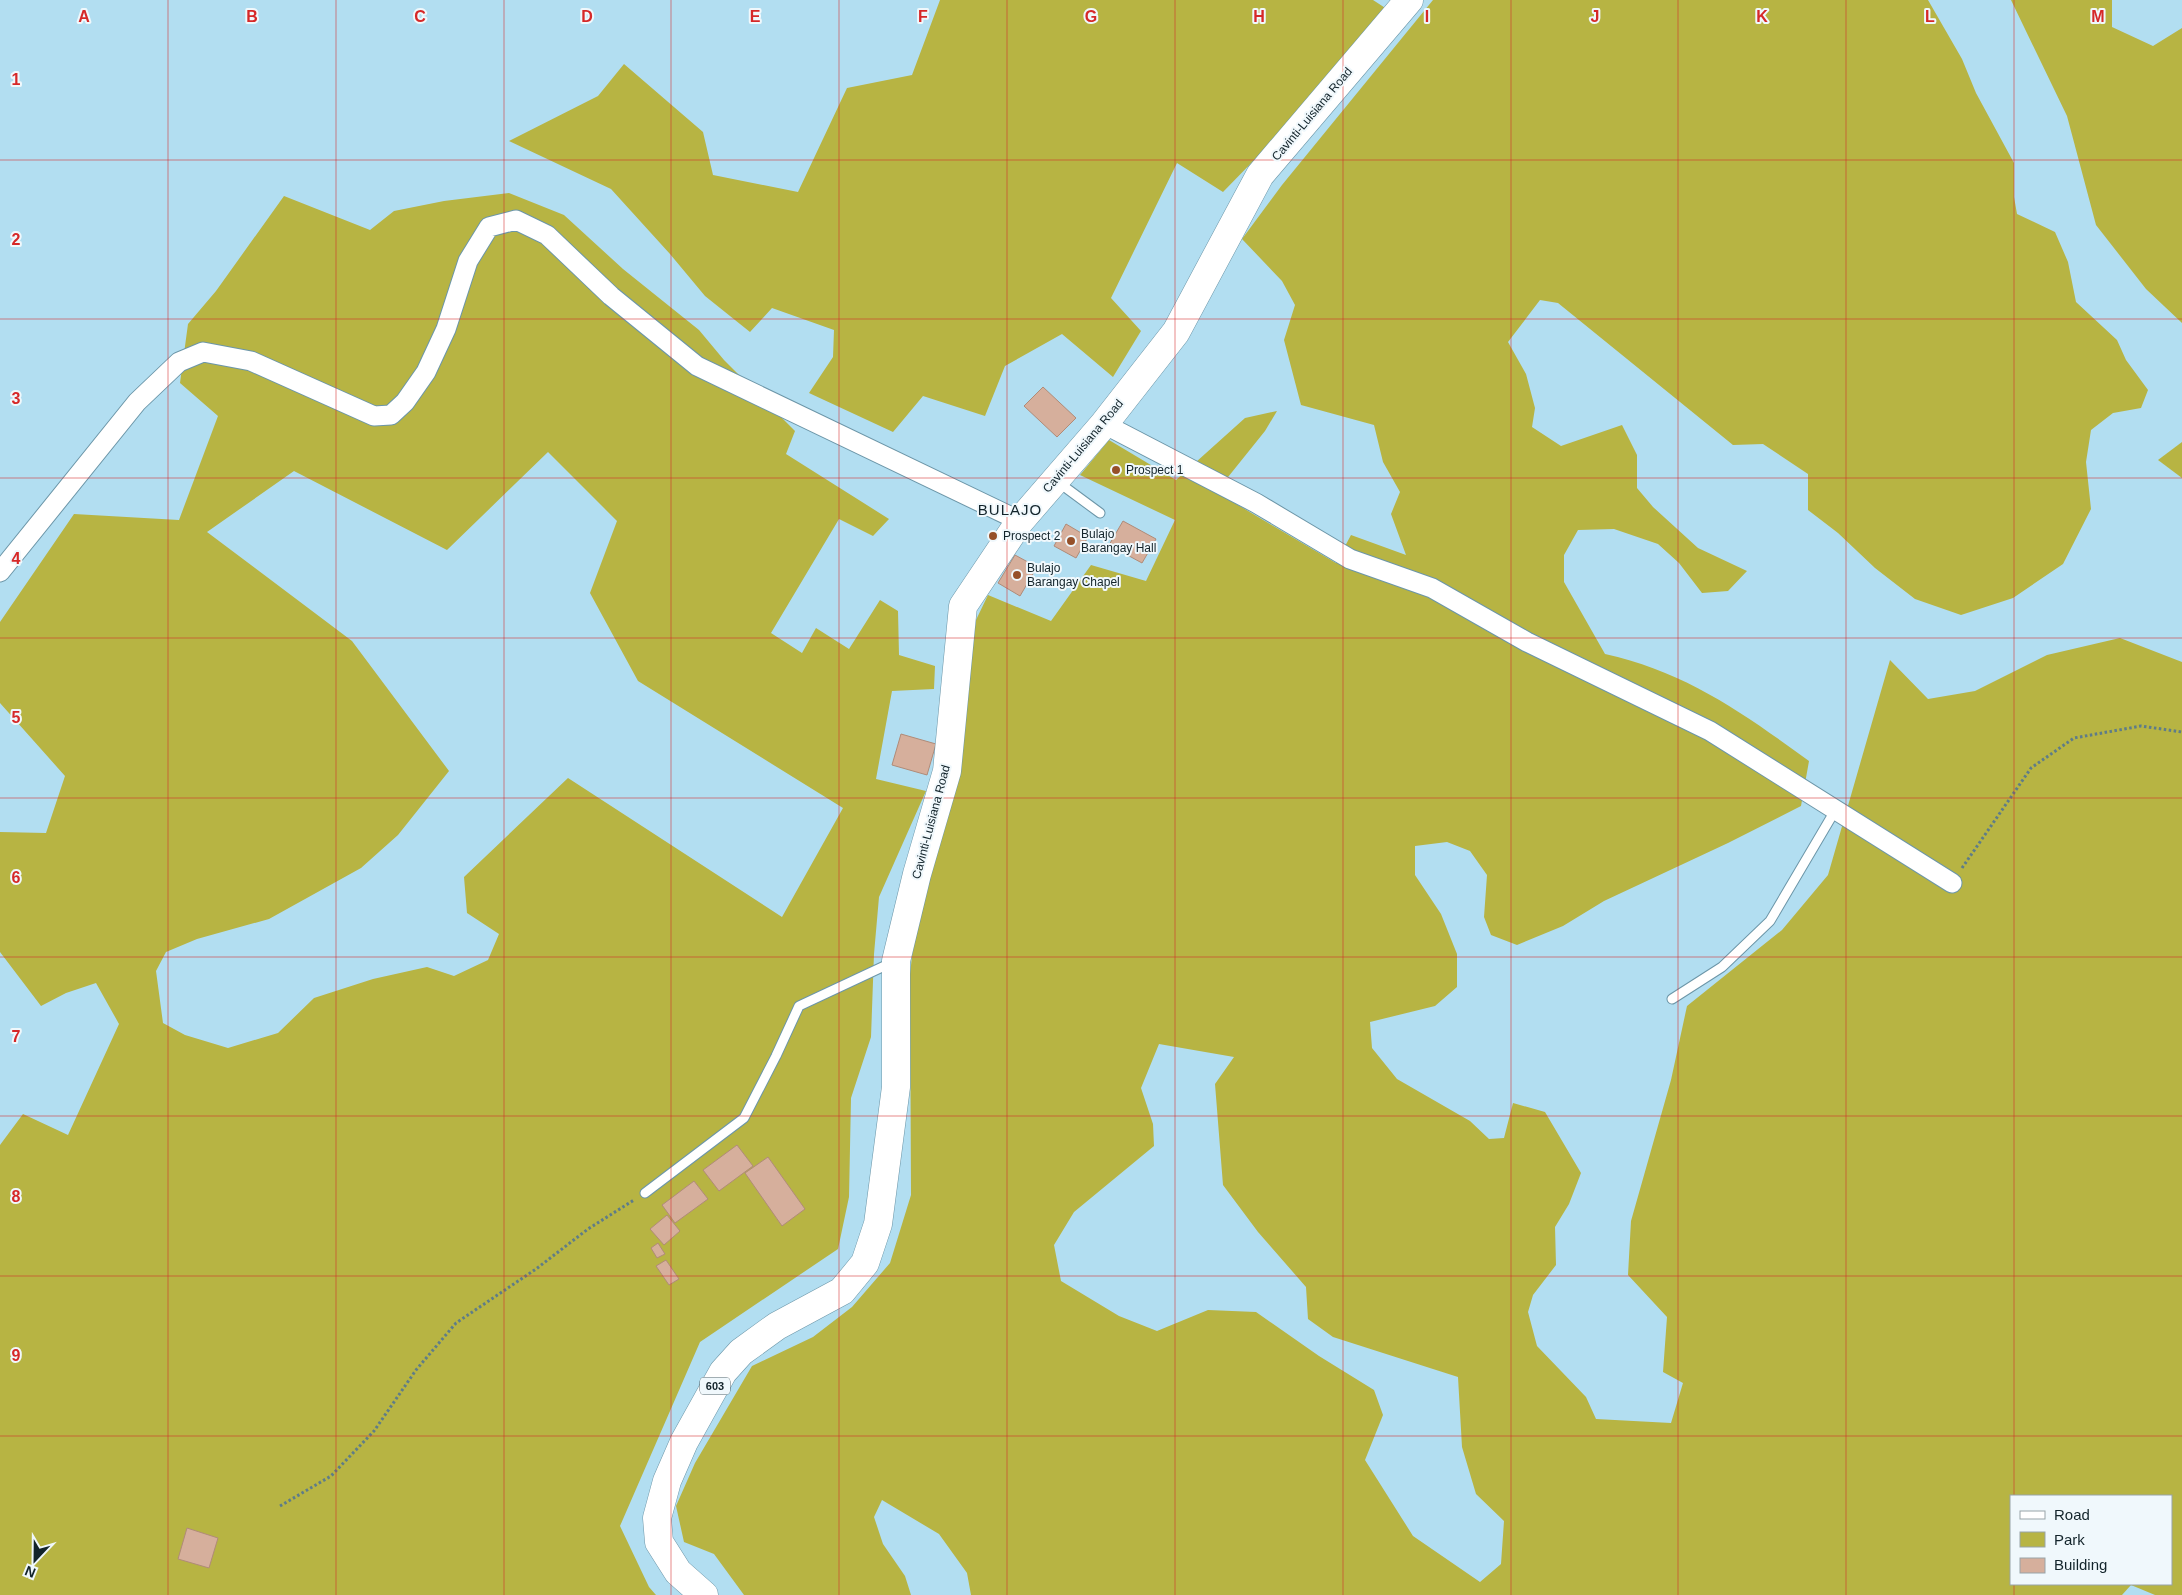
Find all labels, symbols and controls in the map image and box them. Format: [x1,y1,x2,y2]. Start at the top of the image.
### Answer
text: A [78,8,90,25]
text: B [246,8,258,25]
text: C [414,8,426,25]
text: D [581,8,593,25]
text: E [750,8,761,25]
text: F [918,8,928,25]
text: G [1085,8,1097,25]
text: H [1253,8,1265,25]
text: I [1425,8,1429,25]
text: J [1591,8,1599,25]
text: K [1756,8,1768,25]
text: L [1925,8,1935,25]
text: M [2091,8,2105,25]
street label: Cavinti-Luisiana Road [1269,65,1355,163]
text: 1 [12,71,21,88]
text: 2 [12,231,21,248]
text: 3 [12,390,21,407]
street label: Cavinti-Luisiana Road [1040,397,1126,495]
place label: Prospect 1 [1126,463,1184,477]
marker: Prospect 1 [1110,464,1122,476]
district label: BULAJO [978,501,1042,518]
place label: Bulajo Barangay Hall [1081,527,1156,555]
place label: Prospect 2 [1003,529,1061,543]
marker: Prospect 2 [987,530,999,542]
marker: Bulajo Barangay Hall [1065,535,1077,547]
text: 4 [12,550,21,567]
place label: Bulajo Barangay Chapel [1027,561,1120,589]
marker: Bulajo Barangay Chapel [1011,569,1023,581]
text: 5 [12,709,21,726]
street label: Cavinti-Luisiana Road [909,763,953,881]
text: 6 [12,869,21,886]
text: 7 [12,1028,21,1045]
text: 8 [12,1188,21,1205]
text: 9 [12,1347,21,1364]
road number: 603 [700,1378,730,1394]
legend [2010,1495,2172,1585]
text: Road [2054,1506,2090,1523]
text: Park [2054,1531,2085,1548]
north arrow [10,1535,60,1585]
text: Building [2054,1556,2107,1573]
text: N [22,1563,38,1581]

